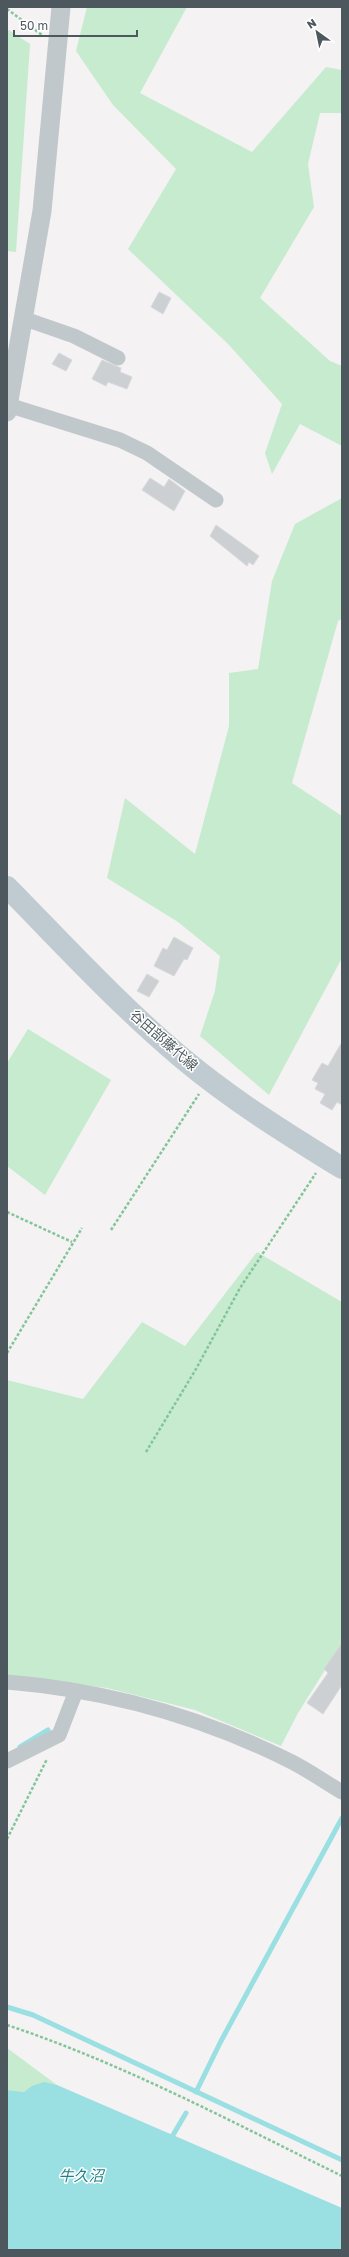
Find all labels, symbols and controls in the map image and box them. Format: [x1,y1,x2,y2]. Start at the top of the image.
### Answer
scale bar [14,12,137,38]
north arrow [297,12,337,52]
text: N [304,15,318,31]
text: 50 m [20,18,48,33]
street label: 谷田部藤代線 [127,1006,202,1074]
water label: 牛久沼 [58,2166,105,2184]

